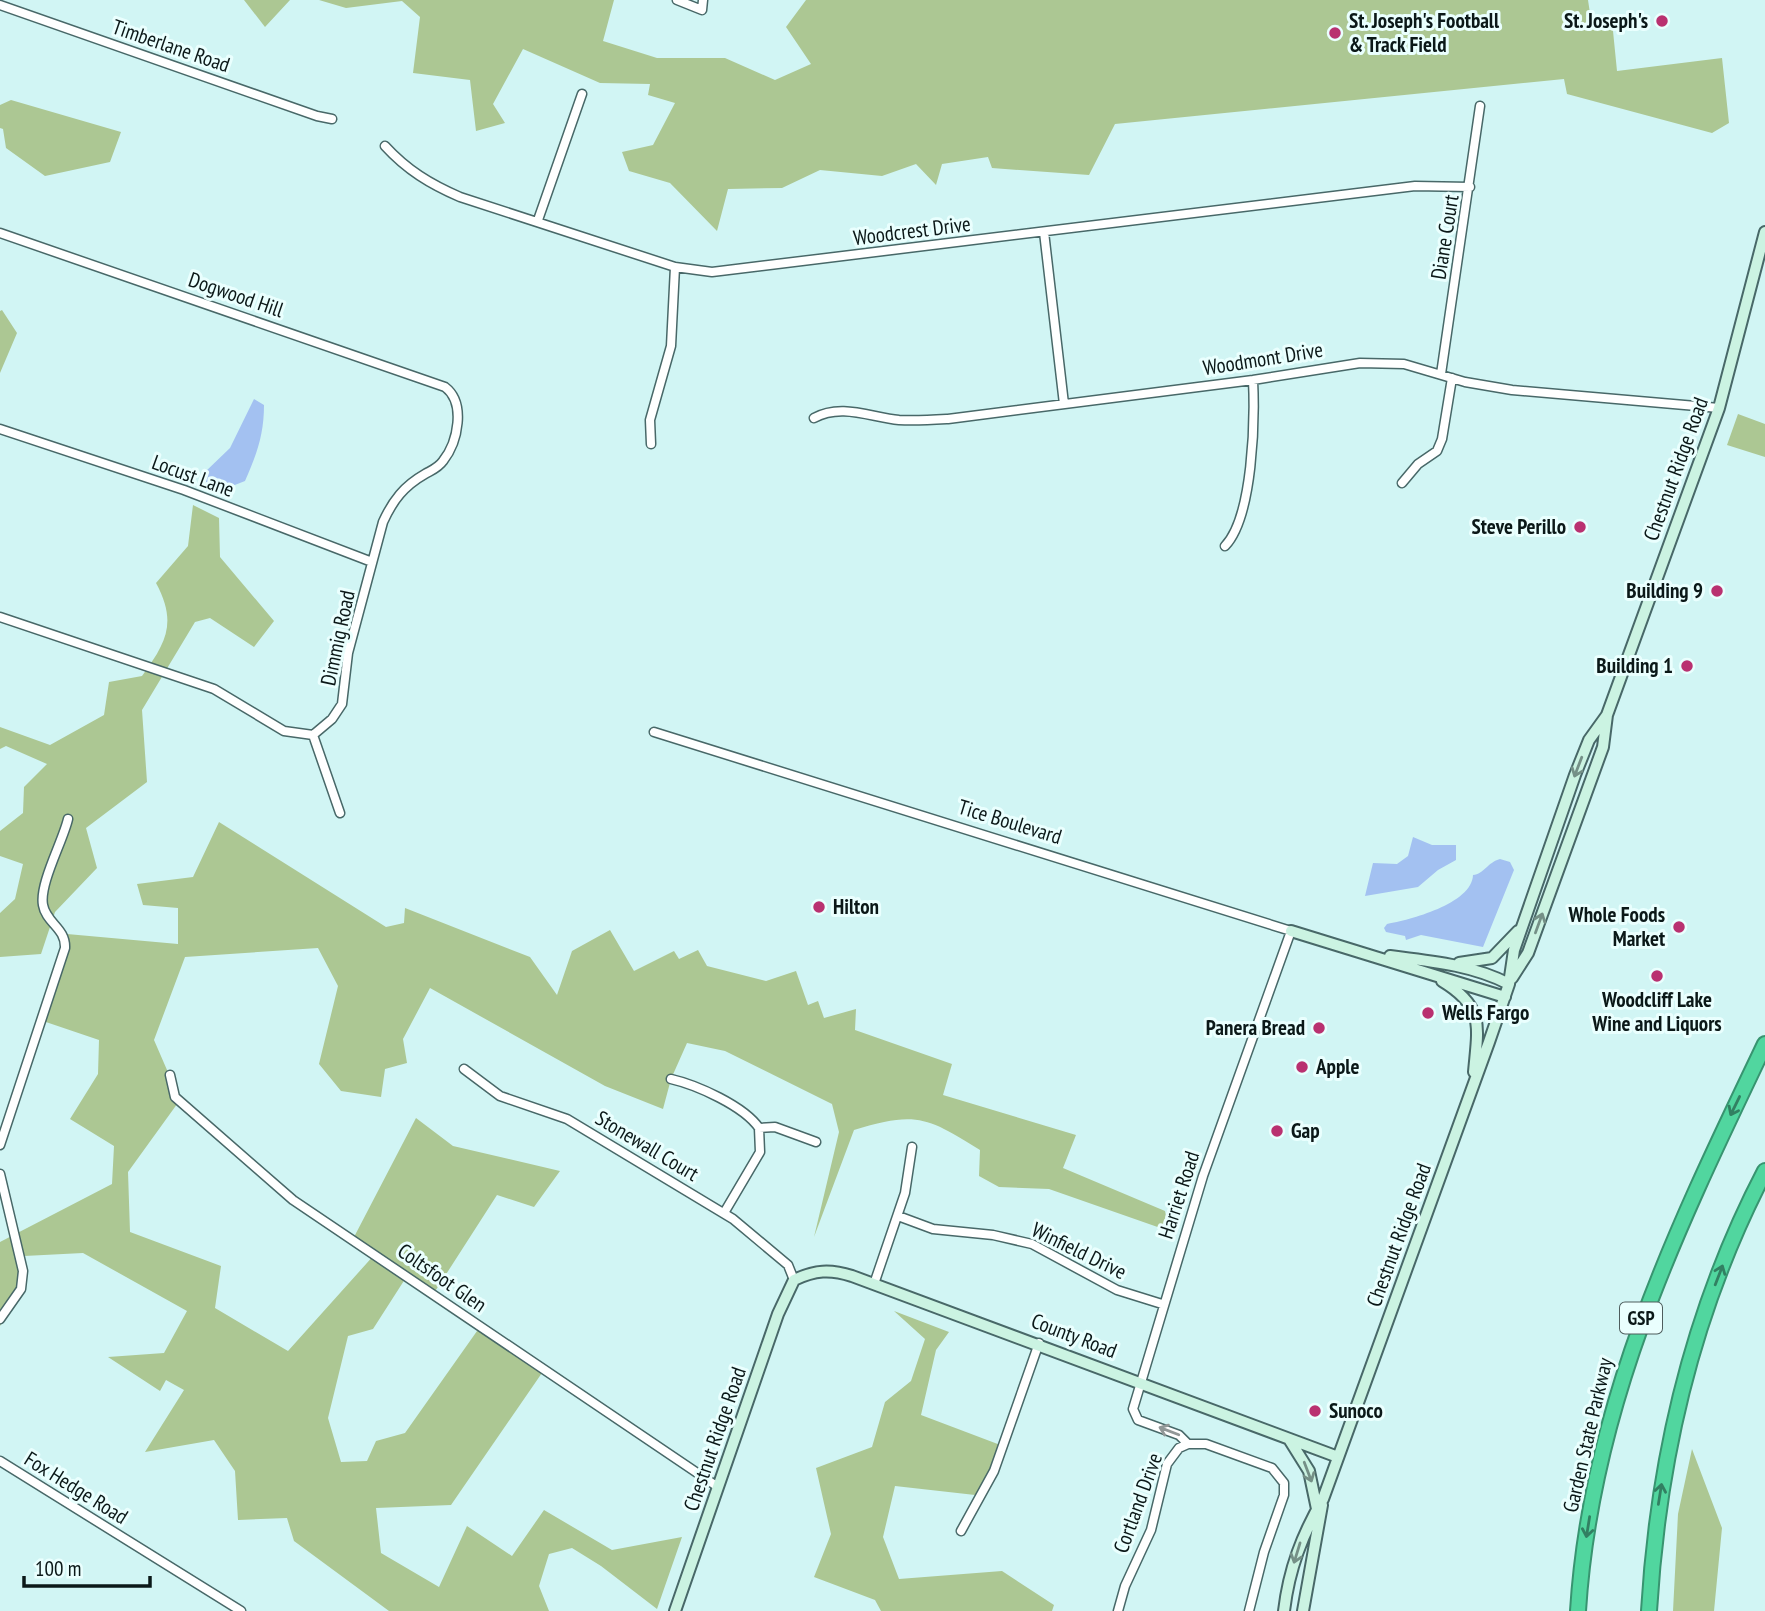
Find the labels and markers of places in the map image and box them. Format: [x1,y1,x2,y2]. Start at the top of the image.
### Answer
place label: St. Joseph's Football & Track Field [1349,7,1500,58]
place label: St. Joseph's [1564,7,1648,34]
marker: St. Joseph's [1654,13,1670,29]
marker: St. Joseph's Football & Track Field [1327,25,1343,41]
place label: Steve Perillo [1472,513,1566,540]
marker: Steve Perillo [1572,519,1588,535]
place label: Building 9 [1626,577,1703,604]
marker: Building 9 [1709,583,1725,599]
place label: Building 1 [1596,652,1673,679]
marker: Building 1 [1679,658,1695,674]
place label: Hilton [833,893,879,920]
marker: Hilton [811,899,827,915]
place label: Whole Foods Market [1568,901,1665,952]
marker: Whole Foods Market [1671,919,1687,935]
marker: Woodcliff Lake Wine and Liquors [1649,968,1665,984]
place label: Woodcliff Lake Wine and Liquors [1591,986,1722,1037]
place label: Wells Fargo [1441,999,1529,1026]
marker: Wells Fargo [1420,1005,1436,1021]
place label: Panera Bread [1206,1014,1305,1041]
marker: Panera Bread [1311,1020,1327,1036]
place label: Apple [1315,1053,1359,1080]
marker: Apple [1294,1059,1310,1075]
place label: Gap [1291,1117,1320,1144]
marker: Gap [1269,1123,1285,1139]
place label: Sunoco [1329,1397,1383,1424]
marker: Sunoco [1307,1403,1323,1419]

